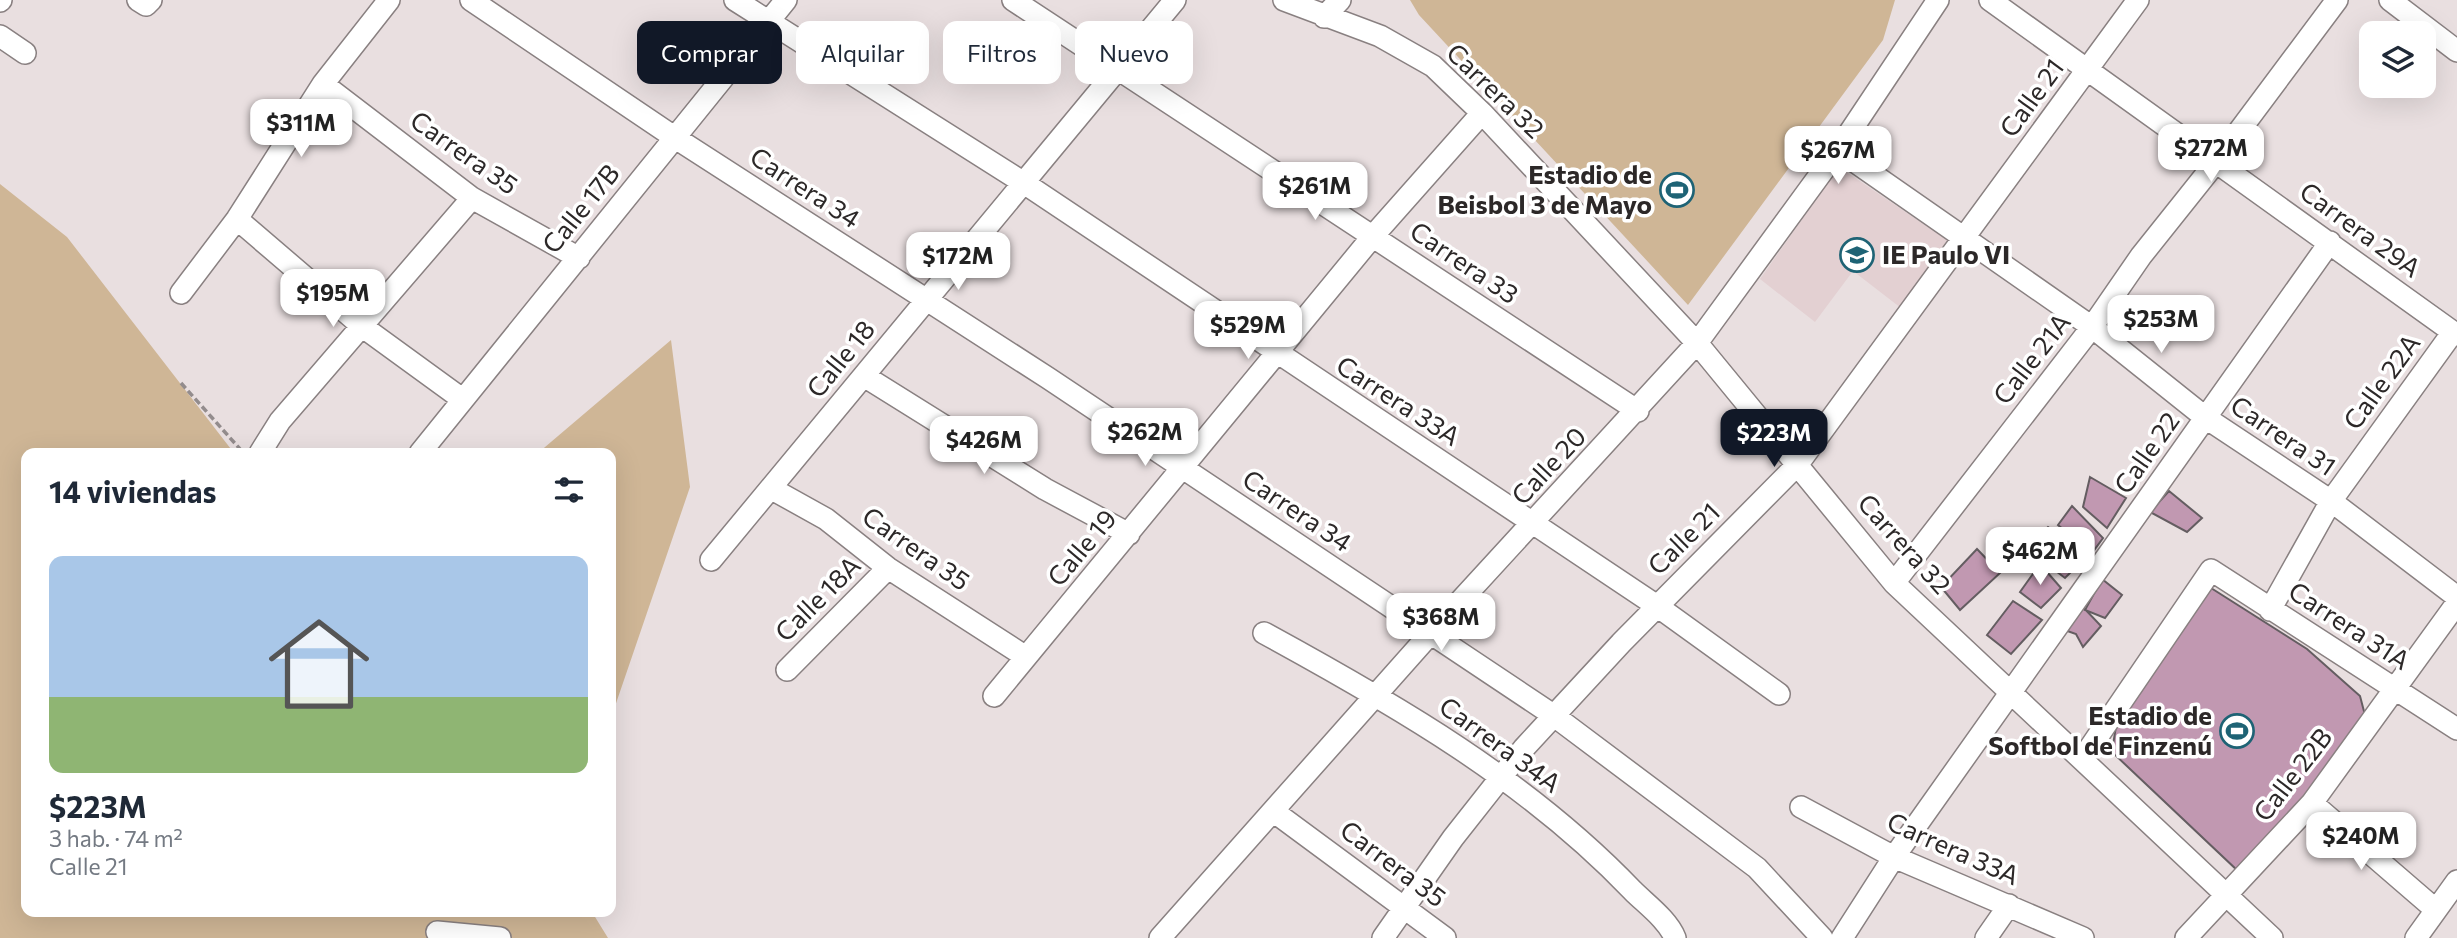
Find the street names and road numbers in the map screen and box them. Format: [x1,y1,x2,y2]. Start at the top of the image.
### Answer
street label: Carrera 32 [1441,36,1551,144]
street label: Calle 21 [1992,52,2069,142]
street label: Carrera 35 [405,104,525,200]
street label: Carrera 34 [745,140,867,234]
street label: Calle 17B [535,158,625,259]
street label: Carrera 29A [2294,175,2427,283]
street label: Carrera 33 [1405,214,1525,309]
street label: Calle 21A [1986,306,2076,410]
street label: Calle 18 [799,313,880,403]
street label: Calle 22A [2336,327,2426,435]
street label: Carrera 33A [1331,348,1466,451]
street label: Carrera 31 [2225,388,2342,481]
street label: Calle 22 [2107,406,2185,499]
street label: Calle 20 [1504,420,1592,510]
street label: Carrera 34 [1238,462,1358,557]
street label: Carrera 32 [1852,487,1958,599]
street label: Calle 21 [1641,496,1725,580]
street label: Carrera 35 [857,500,977,596]
street label: Calle 19 [1040,503,1122,592]
street label: Calle 18A [768,549,866,647]
street label: Carrera 31A [2283,574,2416,675]
street label: Carrera 34A [1434,689,1568,798]
street label: Calle 22B [2246,722,2338,827]
street label: Carrera 33A [1883,805,2024,891]
street label: Carrera 35 [1335,813,1453,912]

